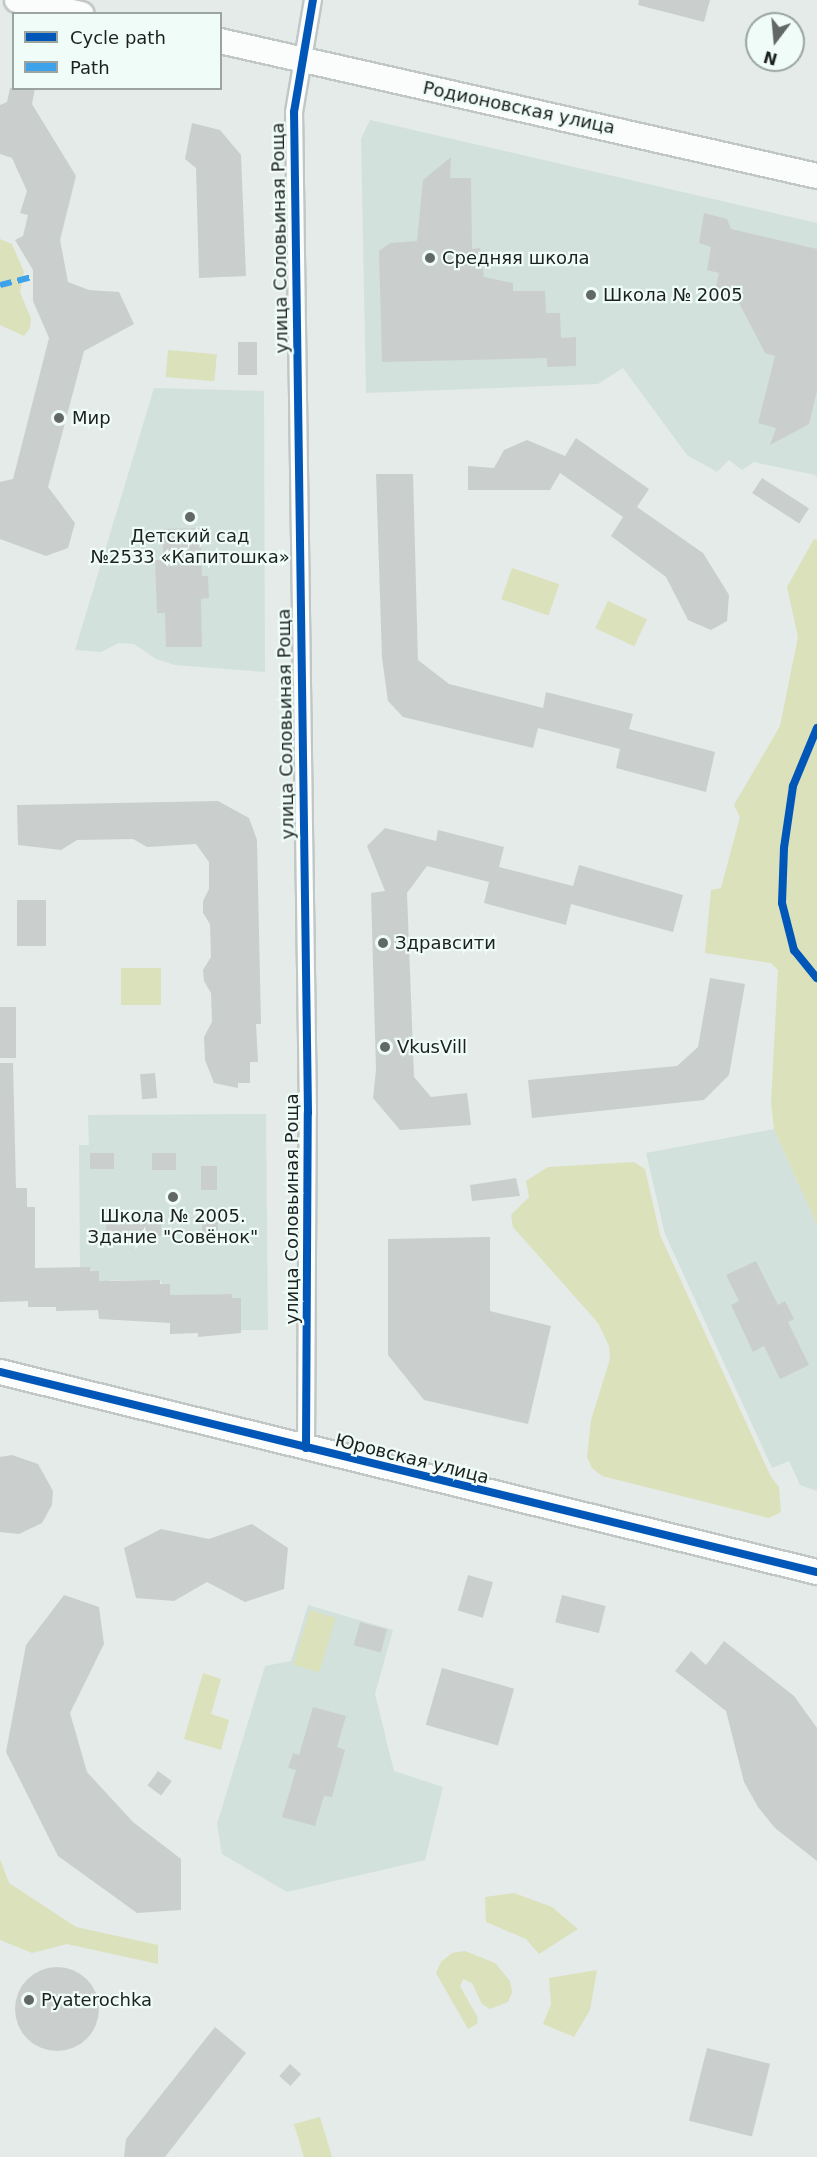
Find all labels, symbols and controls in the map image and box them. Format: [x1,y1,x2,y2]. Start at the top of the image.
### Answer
legend [12,12,222,90]
north arrow [745,12,805,72]
text: Cycle path [70,27,166,48]
text: N [761,47,780,69]
text: Path [70,57,110,78]
street label: Родионовская улица [421,77,617,139]
street label: улица Соловьиная Роща [267,122,293,354]
place label: Средняя школа [442,247,590,269]
marker: Средняя школа [423,251,437,265]
place label: Школа № 2005 [603,284,743,306]
marker: Школа № 2005 [584,288,598,302]
place label: Мир [72,407,111,429]
marker: Мир [50,409,68,427]
marker: Детский сад №2533 «Капитошка» [183,510,197,524]
place label: Детский сад №2533 «Капитошка» [90,526,290,568]
street label: улица Соловьиная Роща [273,608,299,840]
place label: Здравсити [395,932,496,954]
marker: Здравсити [376,936,390,950]
place label: VkusVill [397,1036,467,1058]
marker: VkusVill [378,1040,392,1054]
street label: улица Соловьиная Роща [281,1093,303,1325]
marker: Школа № 2005. Здание "Совёнок" [166,1190,180,1204]
place label: Школа № 2005. Здание "Совёнок" [88,1206,258,1248]
street label: Юровская улица [333,1429,491,1489]
place label: Pyaterochka [41,1989,152,2011]
marker: Pyaterochka [22,1993,36,2007]

